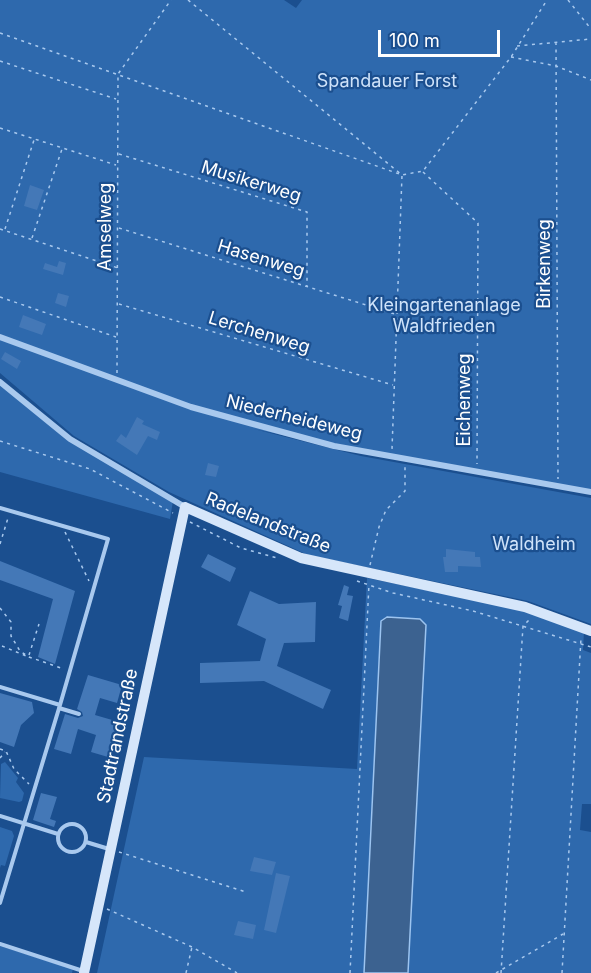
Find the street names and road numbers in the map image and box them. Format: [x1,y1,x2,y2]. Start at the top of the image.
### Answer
street label: Musikerweg [198,157,304,207]
street label: Amselweg [95,183,117,271]
street label: Birkenweg [534,219,556,309]
street label: Hasenweg [215,236,307,282]
street label: Lerchenweg [206,307,312,359]
street label: Eichenweg [454,353,476,447]
street label: Niederheideweg [224,391,364,445]
street label: Radelandstraße [202,488,334,558]
street label: Stadtrandstraße [93,667,143,805]

